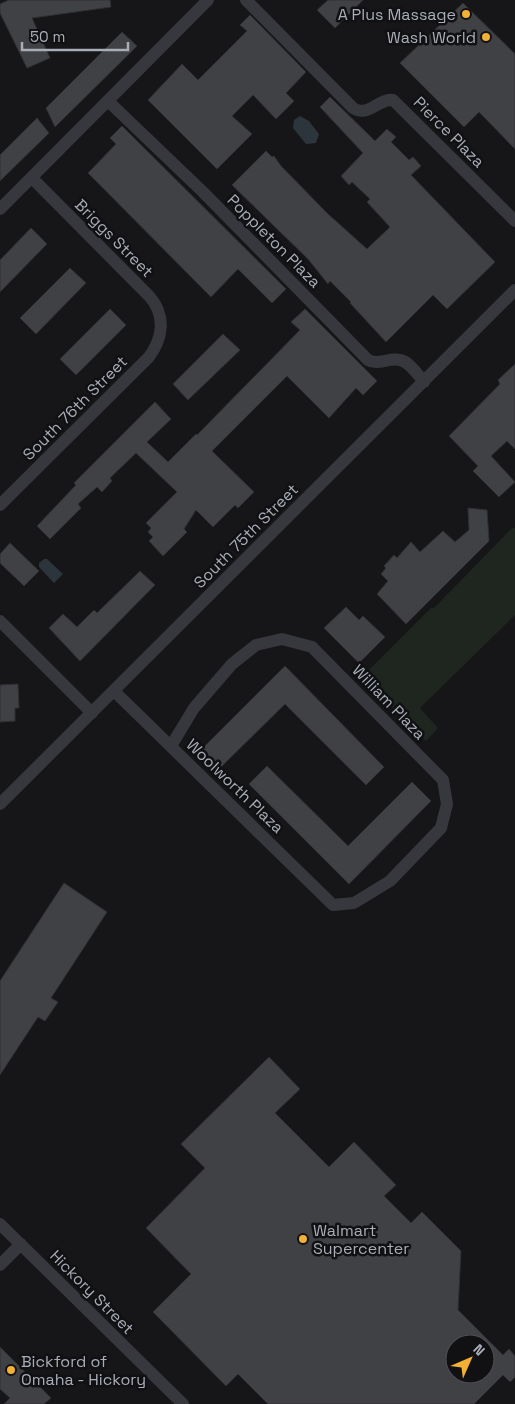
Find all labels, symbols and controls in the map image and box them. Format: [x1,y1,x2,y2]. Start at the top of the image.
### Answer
place label: A Plus Massage [338,4,456,25]
marker: A Plus Massage [460,8,472,20]
scale bar [22,20,129,52]
text: 50 m [30,27,65,46]
place label: Wash World [387,27,476,48]
marker: Wash World [480,31,492,43]
street label: Pierce Plaza [409,92,489,172]
street label: Poppleton Plaza [223,190,325,292]
street label: Briggs Street [70,194,158,282]
street label: South 76th Street [18,351,132,465]
street label: South 75th Street [189,479,303,593]
street label: William Plaza [348,660,430,744]
street label: Woolworth Plaza [182,734,288,838]
place label: Walmart Supercenter [313,1220,409,1259]
marker: Walmart Supercenter [297,1233,309,1245]
street label: Hickory Street [45,1245,139,1339]
north arrow [445,1334,495,1384]
text: N [470,1340,489,1359]
place label: Bickford of Omaha - Hickory [21,1351,146,1390]
marker: Bickford of Omaha - Hickory [5,1364,17,1376]

